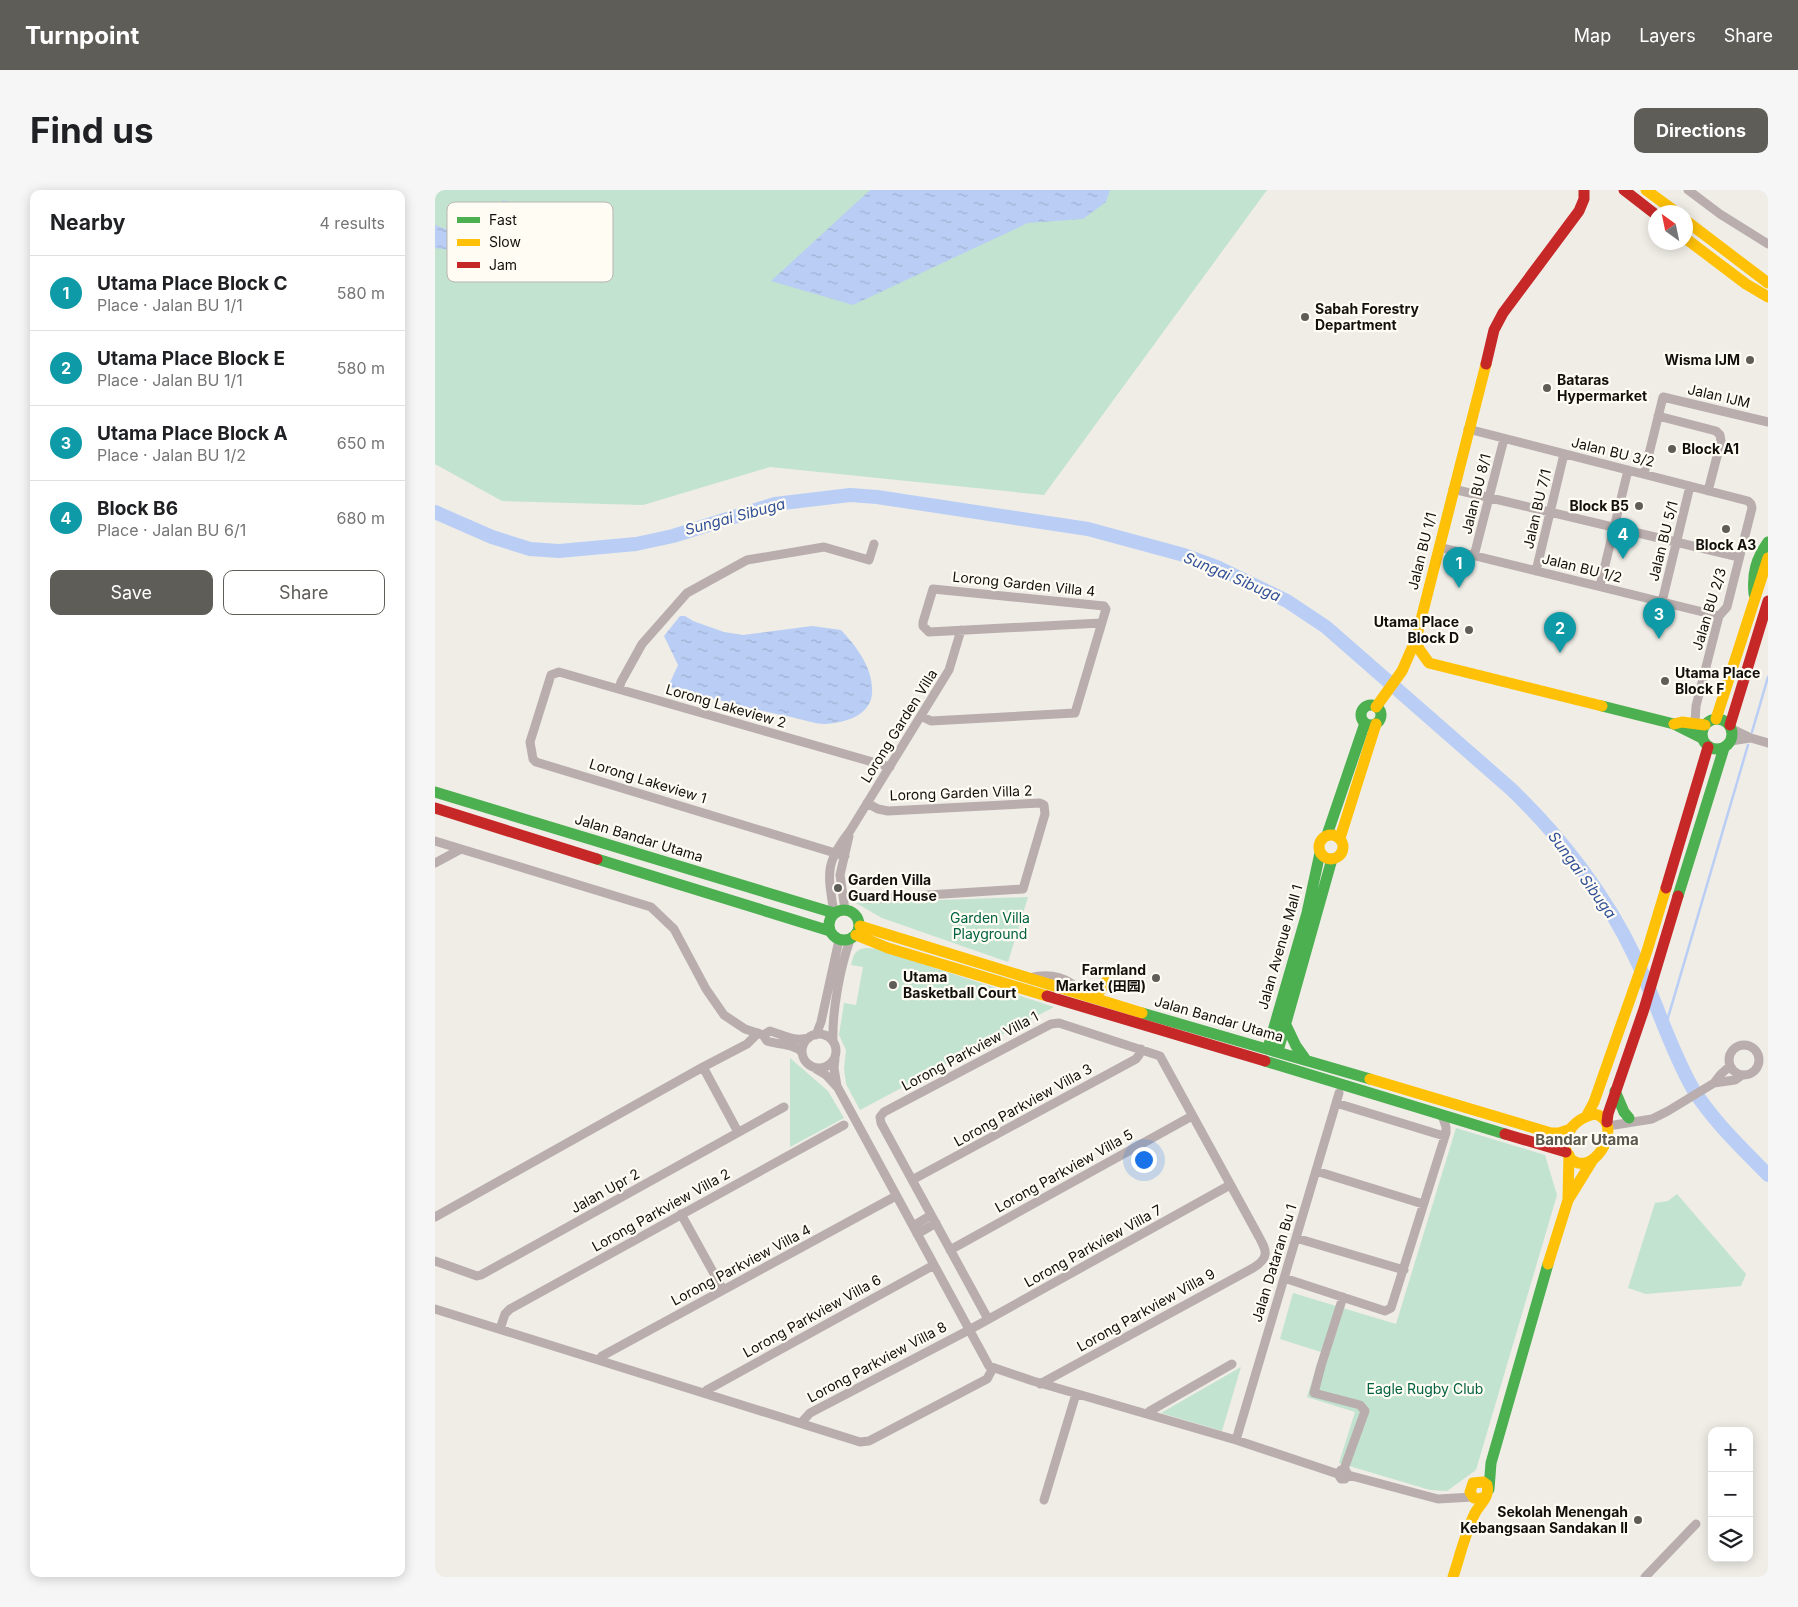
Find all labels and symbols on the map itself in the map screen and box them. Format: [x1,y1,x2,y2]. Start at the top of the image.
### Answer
legend [447,202,613,282]
north arrow [1648,205,1693,250]
text: Fast [489,211,517,228]
text: Slow [489,233,521,250]
text: Jam [489,256,517,273]
place label: Sabah Forestry Department [1315,300,1419,333]
marker: Sabah Forestry Department [1299,311,1311,323]
place label: Wisma IJM [1664,351,1740,368]
marker: Wisma IJM [1744,354,1756,366]
place label: Bataras Hypermarket [1557,371,1647,404]
street label: Jalan IJM [1686,380,1752,411]
marker: Bataras Hypermarket [1541,382,1553,394]
street label: Jalan BU 3/2 [1570,433,1656,470]
place label: Block A1 [1682,440,1739,457]
marker: Block A1 [1666,443,1678,455]
street label: Jalan BU 8/1 [1457,452,1494,536]
street label: Jalan BU 7/1 [1519,467,1554,551]
water label: Sungai Sibuga [682,494,787,539]
place label: Block B5 [1569,497,1629,514]
street label: Jalan BU 5/1 [1644,499,1681,583]
marker: Block B5 [1633,500,1645,512]
street label: Jalan BU 1/1 [1404,510,1439,591]
pin: 4 [1607,518,1639,559]
marker: Block A3 [1720,523,1732,535]
place label: Block A3 [1696,536,1756,553]
pin: 1 [1443,547,1475,588]
water label: Sungai Sibuga [1181,548,1283,605]
street label: Jalan BU 1/2 [1540,549,1624,586]
street label: Jalan BU 2/3 [1688,566,1729,652]
street label: Lorong Garden Villa 4 [952,568,1096,599]
pin: 3 [1643,598,1675,639]
pin: 2 [1544,612,1576,653]
place label: Utama Place Block D [1374,613,1459,646]
marker: Utama Place Block D [1463,624,1475,636]
place label: Utama Place Block F [1675,664,1760,697]
street label: Lorong Garden Villa [857,666,940,786]
marker: Utama Place Block F [1659,675,1671,687]
street label: Lorong Lakeview 2 [664,680,788,731]
street label: Lorong Lakeview 1 [587,755,709,806]
street label: Lorong Garden Villa 2 [889,782,1033,803]
street label: Jalan Bandar Utama [573,810,705,865]
water label: Sungai Sibuga [1544,827,1620,922]
place label: Garden Villa Guard House [848,871,937,904]
marker: Garden Villa Guard House [832,882,844,894]
street label: Jalan Avenue Mall 1 [1254,882,1306,1011]
park label: Garden Villa Playground [950,909,1030,942]
place label: Farmland Market (田园) [1056,961,1146,994]
place label: Utama Basketball Court [903,968,1016,1001]
marker: Farmland Market (田园) [1150,972,1162,984]
marker: Utama Basketball Court [887,979,899,991]
street label: Jalan Bandar Utama [1153,992,1286,1045]
street label: Lorong Parkview Villa 1 [898,1007,1041,1094]
street label: Lorong Parkview Villa 3 [951,1059,1095,1150]
street label: Lorong Parkview Villa 5 [992,1126,1136,1216]
district label: Bandar Utama [1535,1130,1639,1149]
your location [1131,1147,1157,1173]
street label: Lorong Parkview Villa 2 [589,1164,733,1255]
street label: Jalan Upr 2 [567,1165,642,1216]
street label: Lorong Parkview Villa 7 [1021,1201,1165,1290]
street label: Jalan Dataran Bu 1 [1248,1202,1300,1324]
street label: Lorong Parkview Villa 4 [668,1220,814,1309]
street label: Lorong Parkview Villa 9 [1074,1264,1218,1355]
street label: Lorong Parkview Villa 6 [740,1270,884,1361]
street label: Lorong Parkview Villa 8 [804,1318,949,1406]
park label: Eagle Rugby Club [1367,1380,1483,1397]
place label: Sekolah Menengah Kebangsaan Sandakan II [1460,1503,1628,1536]
marker: Sekolah Menengah Kebangsaan Sandakan II [1632,1514,1644,1526]

